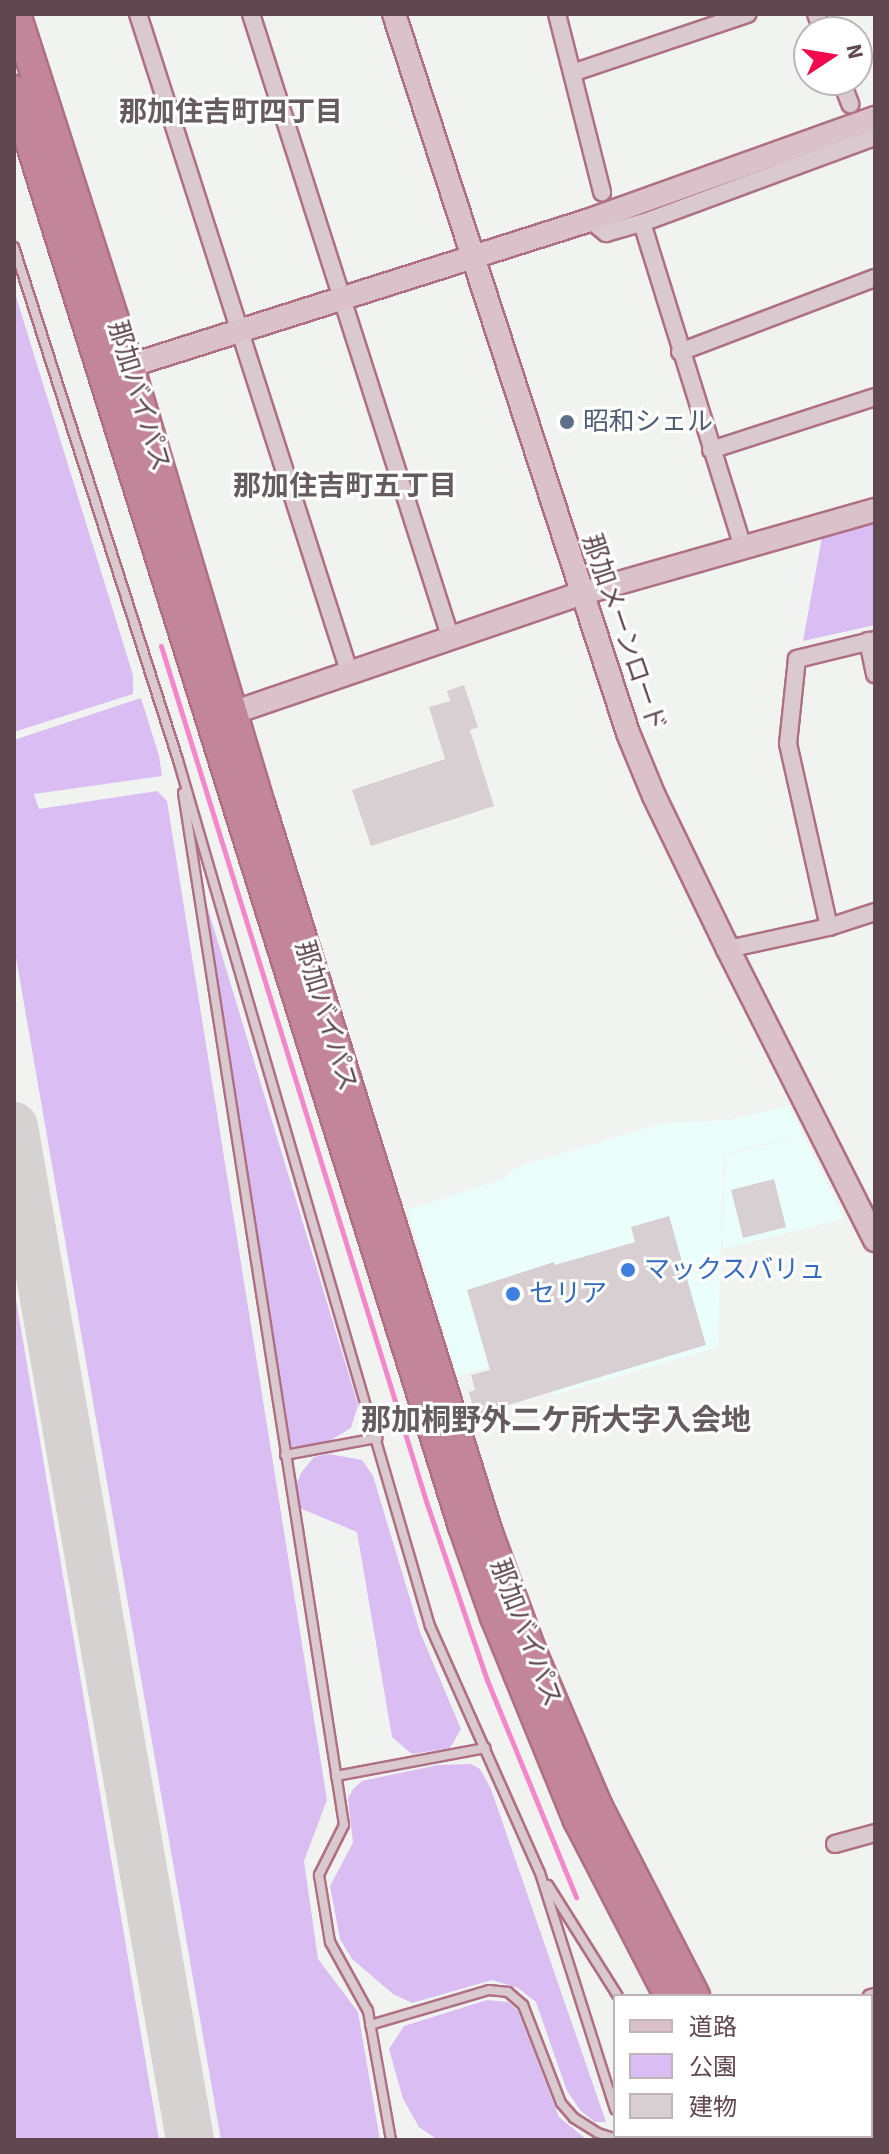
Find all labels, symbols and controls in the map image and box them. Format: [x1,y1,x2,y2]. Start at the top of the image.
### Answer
north arrow [793,16,873,96]
text: N [837,41,872,62]
district label: 那加住吉町四丁目 [119,95,343,129]
street label: 那加バイパス [101,317,177,475]
place label: 昭和シェル [583,406,713,438]
marker: 昭和シェル [558,413,576,431]
district label: 那加住吉町五丁目 [233,469,457,503]
street label: 那加メーンロード [575,530,673,736]
street label: 那加バイパス [288,937,364,1095]
place label: マックスバリュ [644,1254,826,1286]
marker: マックスバリュ [619,1261,637,1279]
place label: セリア [529,1278,607,1310]
marker: セリア [504,1285,522,1303]
district label: 那加桐野外二ケ所大字入会地 [361,1403,751,1439]
street label: 那加バイパス [483,1555,569,1711]
legend [613,1994,873,2138]
text: 道路 [689,2010,737,2045]
text: 公園 [689,2050,737,2085]
text: 建物 [689,2090,737,2125]

